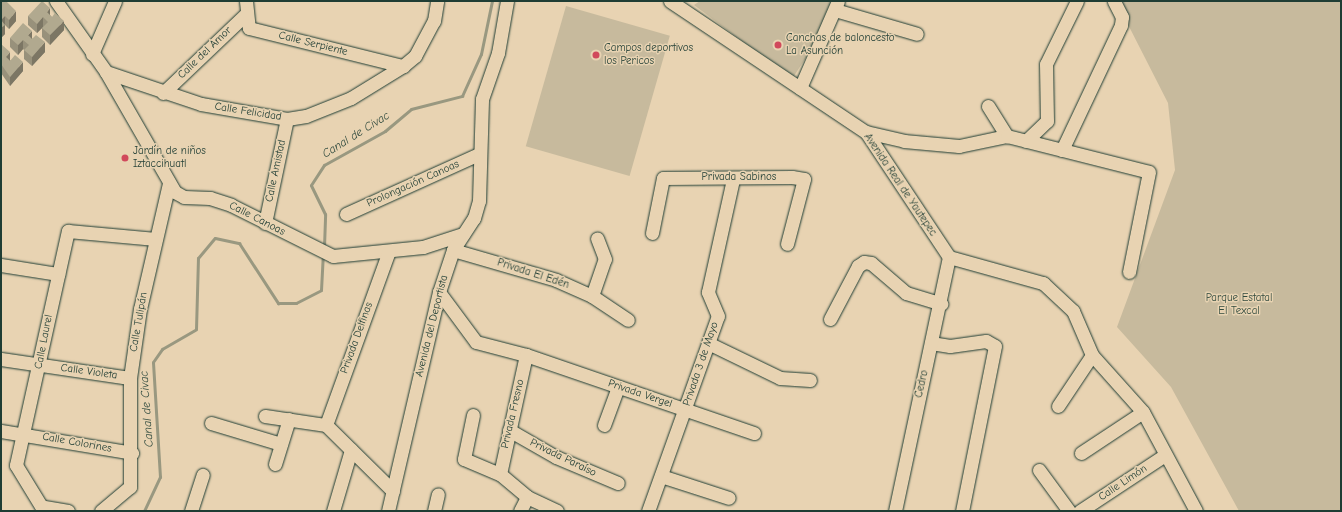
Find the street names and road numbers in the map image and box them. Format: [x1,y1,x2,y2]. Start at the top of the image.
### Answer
street label: Calle del Amor [175,24,235,82]
street label: Calle Serpiente [277,29,349,59]
street label: Calle Felicidad [214,100,282,124]
street label: Avenida Real de Yautepec [861,131,939,239]
street label: Calle Amistad [263,139,289,203]
street label: Prolongación Canoas [365,158,461,210]
street label: Privada Sabinos [702,170,776,184]
street label: Calle Canoas [227,199,287,239]
street label: Privada El Edén [495,256,571,292]
street label: Avenida del Deportista [413,274,451,378]
street label: Calle Tulipán [127,291,151,353]
street label: Privada Delfinas [338,301,376,375]
street label: Calle Laurel [32,314,56,370]
street label: Privada 3 de Mayo [680,320,722,408]
street label: Calle Violeta [60,361,118,383]
street label: Cedro [912,369,932,399]
street label: Privada Vergel [606,377,674,411]
street label: Privada Fresno [499,378,527,450]
street label: Calle Colorines [41,430,113,456]
street label: Privada Paraíso [528,436,598,480]
street label: Calle Limón [1096,462,1150,504]

